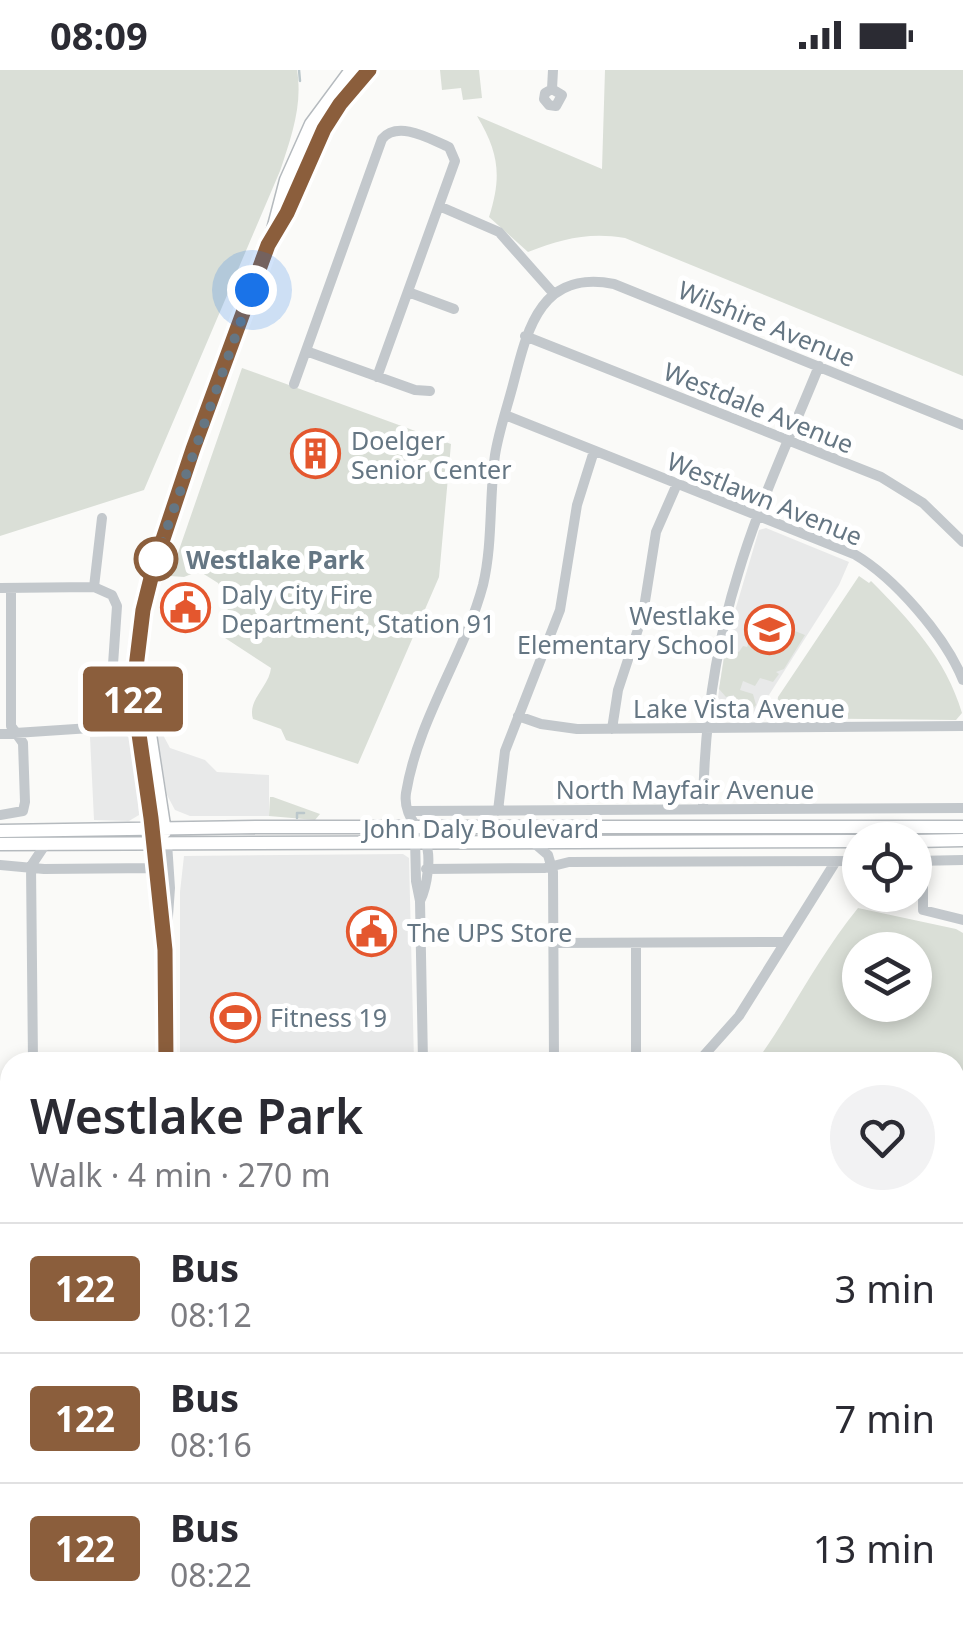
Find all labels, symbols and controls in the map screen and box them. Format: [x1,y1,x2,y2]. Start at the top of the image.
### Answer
text: 08:09 [50,9,148,61]
your location [227,265,277,315]
street label: Wilshire Avenue [673,272,861,374]
street label: Westdale Avenue [659,353,859,461]
place label: Doelger Senior Center [351,423,511,486]
building icon: Doelger Senior Center [290,428,342,480]
street label: Westlawn Avenue [662,443,868,553]
marker: Westlake Park [135,538,177,580]
place label: Westlake Park [186,542,365,576]
place label: Daly City Fire Department, Station 91 [221,577,495,640]
public building icon: Daly City Fire Department, Station 91 [160,582,212,634]
place label: Westlake Elementary School [517,598,735,661]
school or university icon: Westlake Elementary School [744,603,796,655]
line badge: 122 [76,666,190,732]
text: 122 [103,676,163,723]
street label: Lake Vista Avenue [633,691,845,725]
street label: North Mayfair Avenue [556,772,814,806]
street label: John Daly Boulevard [361,811,599,845]
map controls [842,822,932,1022]
button: locate [842,822,932,912]
public building icon: The UPS Store [346,906,398,958]
place label: The UPS Store [407,915,572,949]
button: layers [842,932,932,1022]
sports icon: Fitness 19 [209,991,261,1043]
place label: Fitness 19 [270,1000,387,1034]
text: Westlake Park [30,1083,363,1148]
button: heart [830,1085,935,1190]
text: Walk · 4 min · 270 m [30,1153,331,1196]
text: Bus [170,1241,239,1293]
text: 3 min [835,1262,935,1314]
text: 122 [55,1265,115,1312]
text: 08:12 [170,1293,252,1336]
text: Bus [170,1371,239,1423]
text: 7 min [835,1392,935,1444]
text: 122 [55,1395,115,1442]
text: 08:16 [170,1423,252,1466]
text: Bus [170,1501,239,1553]
text: 13 min [813,1522,935,1574]
text: 122 [55,1525,115,1572]
text: 08:22 [170,1553,252,1596]

